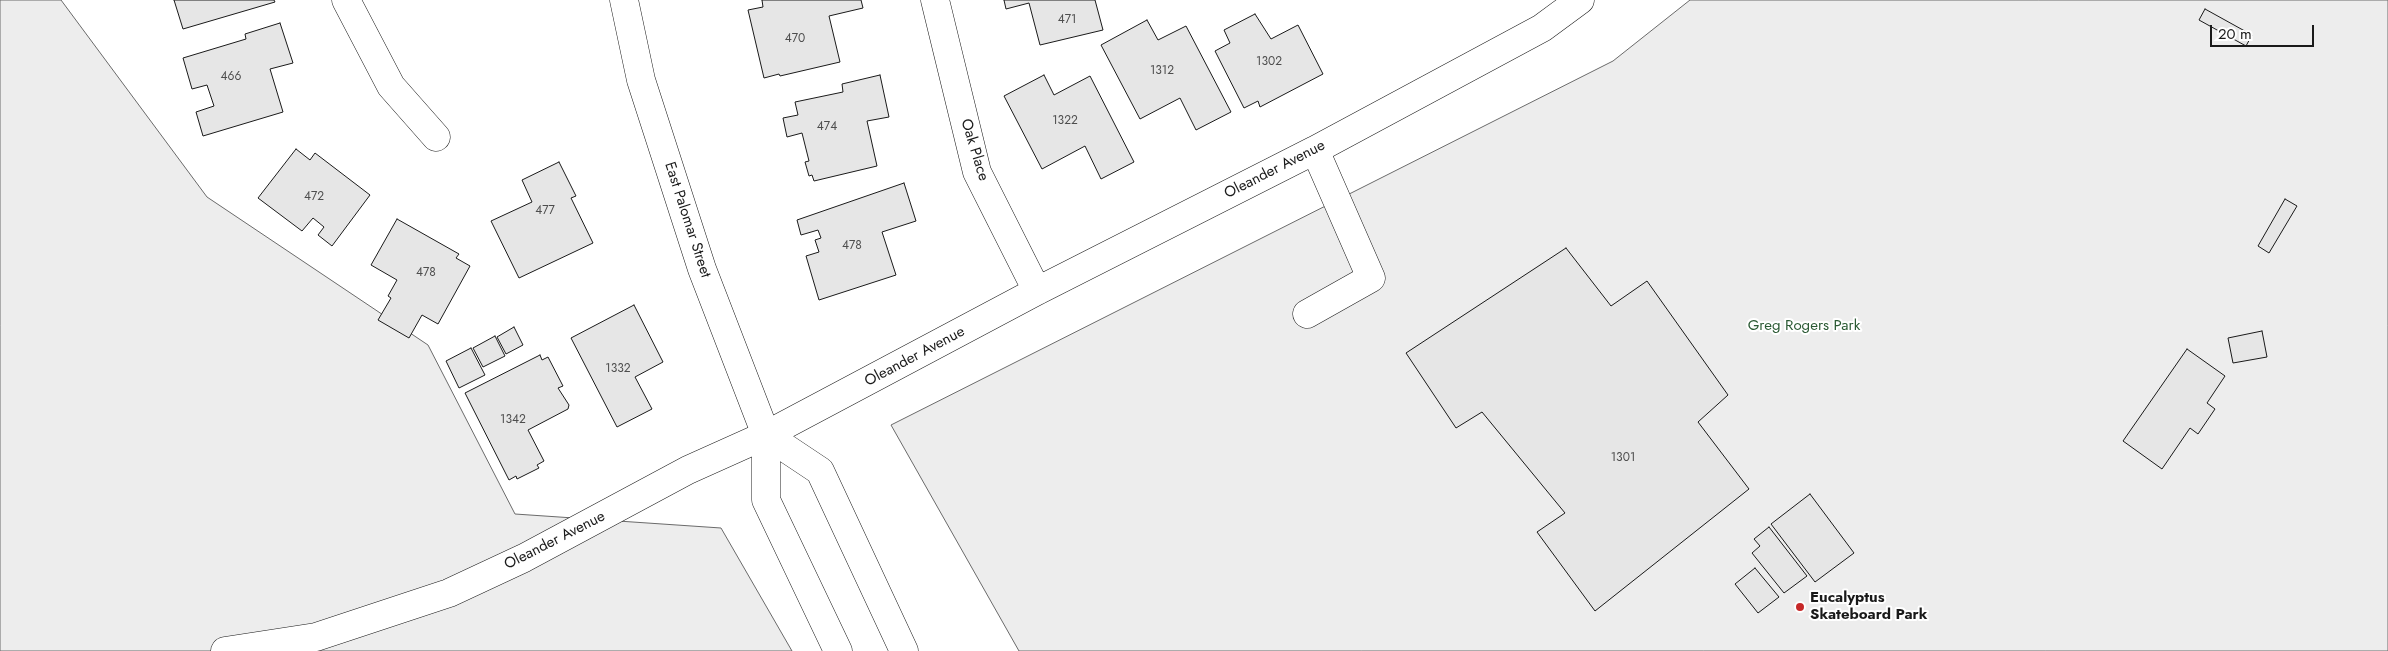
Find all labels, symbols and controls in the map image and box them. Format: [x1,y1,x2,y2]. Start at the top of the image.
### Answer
house number: 471 [1058,13,1076,27]
scale bar [2213,15,2317,47]
text: 20 m [2218,23,2252,45]
house number: 470 [785,32,805,46]
house number: 1302 [1256,55,1282,69]
house number: 1312 [1150,64,1174,78]
house number: 466 [221,70,241,84]
house number: 1322 [1052,114,1078,128]
street label: Oak Place [956,117,992,183]
house number: 474 [817,120,837,134]
street label: Oleander Avenue [1222,137,1328,203]
street label: East Palomar Street [660,160,714,280]
house number: 472 [304,190,324,204]
house number: 477 [535,204,555,218]
house number: 478 [842,239,862,253]
house number: 478 [416,266,436,280]
park label: Greg Rogers Park [1748,317,1860,335]
street label: Oleander Avenue [862,323,968,391]
house number: 1332 [605,362,631,376]
house number: 1342 [500,413,526,427]
house number: 1301 [1611,451,1635,465]
street label: Oleander Avenue [502,508,608,574]
place label: Eucalyptus Skateboard Park [1810,589,1927,624]
marker: Eucalyptus Skateboard Park [1794,601,1806,613]

